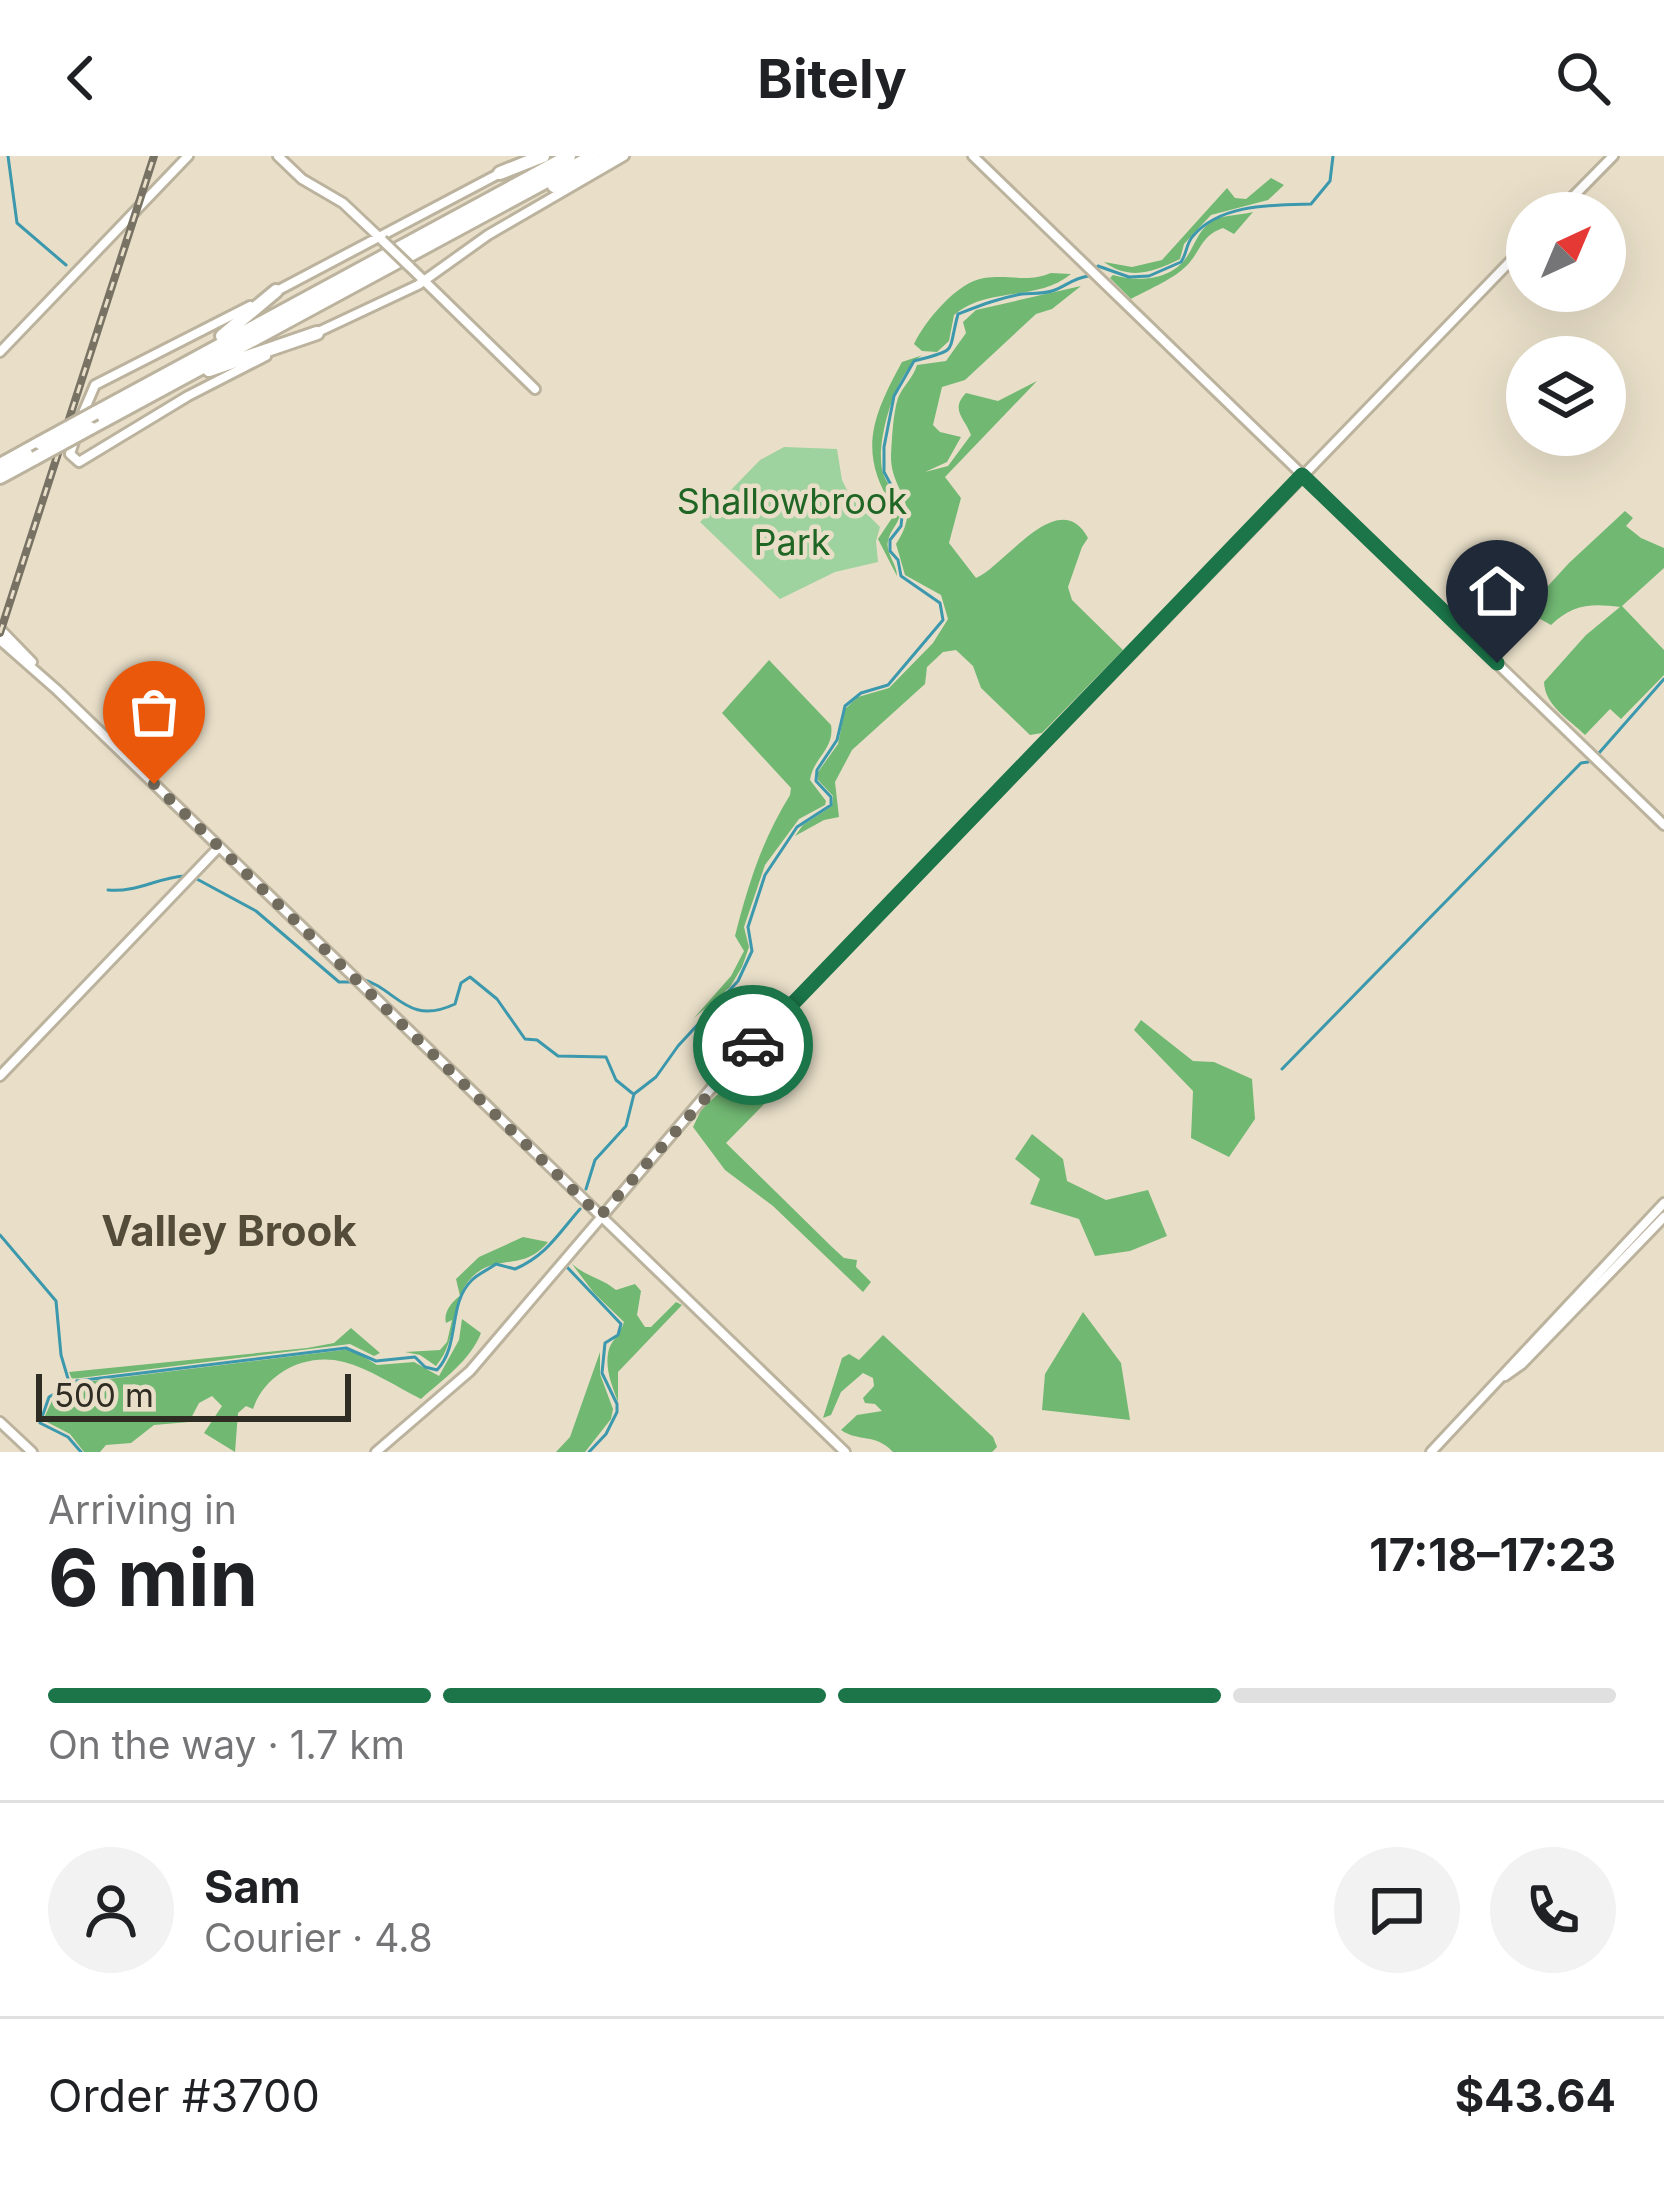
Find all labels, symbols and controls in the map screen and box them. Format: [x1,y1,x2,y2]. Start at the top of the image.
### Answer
icon: back [48,45,114,111]
icon: search [1550,45,1616,111]
text: Bitely [757,46,907,111]
north arrow [1506,192,1626,312]
map controls [1506,192,1626,456]
button: layers [1506,336,1626,456]
park label: Shallowbrook Park [677,479,907,564]
pin [1446,540,1548,663]
icon: home [1464,558,1530,624]
pin [103,661,205,784]
icon: bag [121,679,187,745]
courier [693,985,813,1105]
icon: car [720,1012,786,1078]
district label: Valley Brook [101,1205,357,1256]
scale bar [36,1368,351,1421]
text: 500 m [54,1375,154,1415]
text: Arriving in [48,1486,237,1533]
text: 17:18–17:23 [1369,1527,1616,1582]
text: 6 min [48,1530,258,1625]
text: On the way · 1.7 km [48,1721,405,1768]
button: person [48,1847,174,1973]
button: chat [1334,1847,1460,1973]
button: phone [1490,1847,1616,1973]
text: Sam [204,1859,301,1914]
text: Courier · 4.8 [204,1914,433,1961]
text: Order #3700 [48,2068,320,2123]
text: $43.64 [1455,2068,1616,2123]

